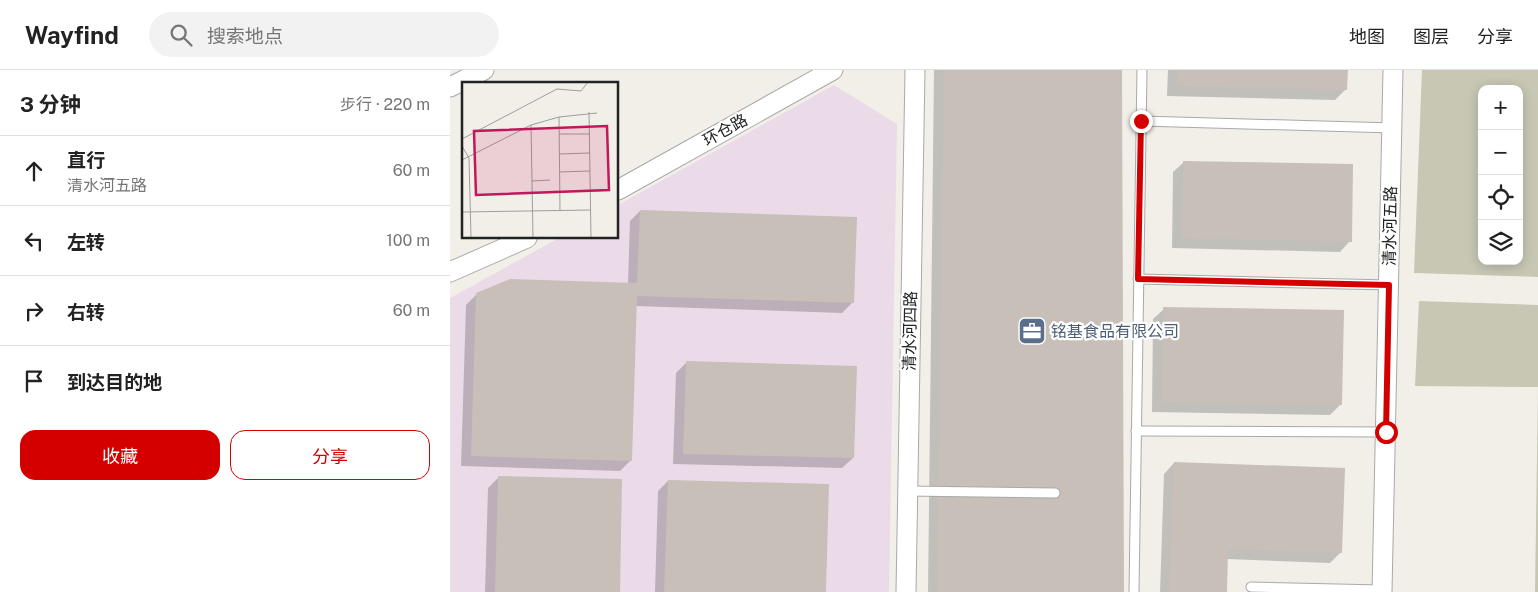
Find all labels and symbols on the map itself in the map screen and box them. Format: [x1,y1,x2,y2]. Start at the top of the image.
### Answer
inset map [462,82,619,239]
street label: 环仓路 [699,110,751,150]
route end [1130,110,1153,133]
street label: 清水河五路 [1380,186,1400,266]
street label: 清水河四路 [900,291,920,371]
office icon: 铭基食品有限公司 [1017,316,1047,346]
place label: 铭基食品有限公司 [1051,322,1179,341]
route start [1375,421,1398,444]

